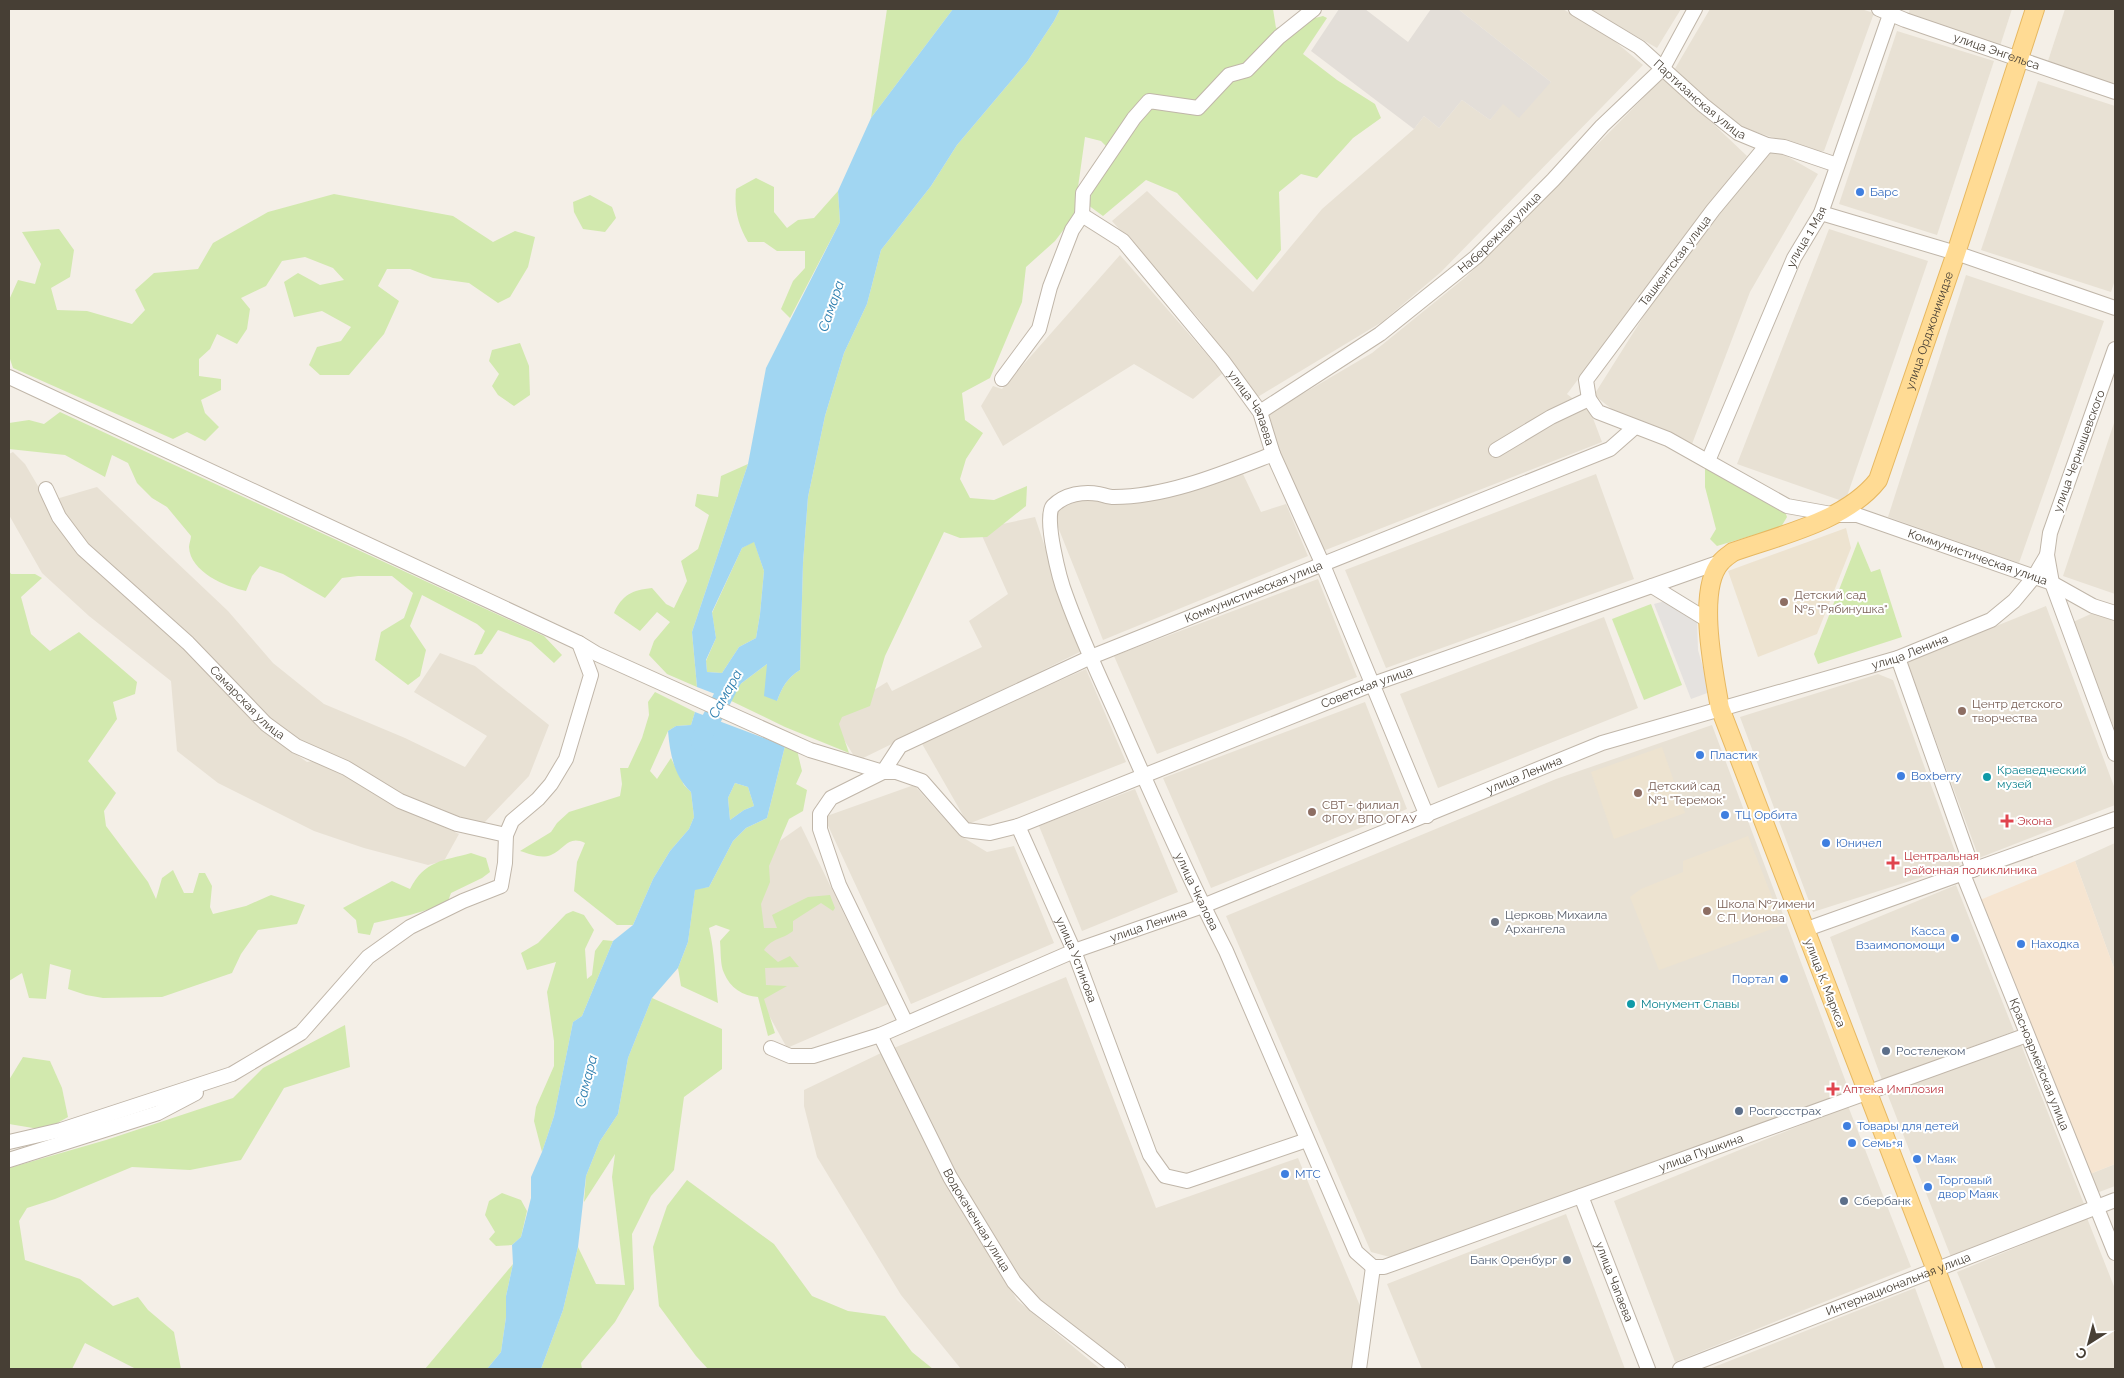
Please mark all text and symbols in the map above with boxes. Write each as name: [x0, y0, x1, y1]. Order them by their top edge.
street label: улица Энгельса: [1952, 30, 2042, 73]
street label: Партизанская улица: [1651, 57, 1748, 142]
place label: Барс: [1870, 185, 1899, 199]
marker: Барс: [1854, 186, 1866, 198]
street label: Набережная улица: [1455, 189, 1544, 276]
street label: улица 1 Мая: [1784, 205, 1830, 270]
street label: Ташкентская улица: [1636, 213, 1714, 309]
street label: улица Орджоникидзе: [1903, 270, 1956, 392]
water label: Самара: [815, 278, 847, 334]
street label: улица Чапаева: [1225, 367, 1277, 447]
street label: улица Чернышевского: [2050, 388, 2108, 514]
street label: Коммунистическая улица: [1906, 526, 2049, 588]
street label: Коммунистическая улица: [1183, 558, 1324, 626]
place label: Детский сад №5 "Рябинушка": [1794, 588, 1888, 616]
marker: Детский сад №5 "Рябинушка": [1778, 596, 1790, 608]
street label: улица Ленина: [1870, 631, 1950, 672]
street label: Самарская улица: [207, 663, 287, 742]
street label: Советская улица: [1319, 664, 1414, 711]
water label: Самара: [705, 667, 745, 721]
place label: Центр детского творчества: [1972, 697, 2062, 725]
marker: Центр детского творчества: [1956, 705, 1968, 717]
place label: Пластик: [1710, 748, 1758, 762]
marker: Пластик: [1694, 749, 1706, 761]
street label: улица Ленина: [1484, 753, 1564, 796]
place label: Краеведческий музей: [1997, 763, 2086, 791]
place label: Boxberry: [1911, 769, 1962, 783]
marker: Boxberry: [1895, 770, 1907, 782]
marker: Краеведческий музей: [1981, 771, 1993, 783]
place label: Детский сад №1 "Теремок": [1648, 779, 1726, 807]
marker: Детский сад №1 "Теремок": [1632, 787, 1644, 799]
place label: СВТ - филиал ФГОУ ВПО ОГАУ: [1322, 798, 1417, 826]
marker: СВТ - филиал ФГОУ ВПО ОГАУ: [1306, 806, 1318, 818]
place label: ТЦ Орбита: [1735, 808, 1797, 822]
marker: ТЦ Орбита: [1719, 809, 1731, 821]
place label: Экона: [2017, 814, 2052, 828]
marker: Экона: [2001, 815, 2013, 827]
place label: Юничел: [1836, 836, 1882, 850]
marker: Юничел: [1820, 837, 1832, 849]
place label: Центральная районная поликлиника: [1904, 849, 2037, 877]
street label: улица Чкалова: [1172, 850, 1221, 933]
marker: Центральная районная поликлиника: [1886, 856, 1900, 870]
place label: Школа №7имени С.П. Ионова: [1717, 897, 1815, 925]
street label: улица Ленина: [1108, 905, 1189, 945]
marker: Школа №7имени С.П. Ионова: [1701, 905, 1713, 917]
place label: Церковь Михаила Архангела: [1505, 908, 1607, 936]
street label: улица Устинова: [1053, 915, 1100, 1005]
marker: Церковь Михаила Архангела: [1489, 916, 1501, 928]
place label: Касса Взаимопомощи: [1856, 924, 1945, 952]
marker: Касса Взаимопомощи: [1949, 932, 1961, 944]
street label: улица К. Маркса: [1802, 937, 1848, 1029]
place label: Находка: [2031, 937, 2079, 951]
marker: Находка: [2015, 938, 2027, 950]
place label: Портал: [1732, 972, 1774, 986]
marker: Портал: [1778, 973, 1790, 985]
street label: Красноармейская улица: [2007, 996, 2072, 1132]
place label: Монумент Славы: [1641, 997, 1739, 1011]
marker: Монумент Славы: [1625, 998, 1637, 1010]
place label: Ростелеком: [1896, 1044, 1965, 1058]
marker: Ростелеком: [1880, 1045, 1892, 1057]
water label: Самара: [572, 1053, 600, 1109]
place label: Аптека Имплозия: [1843, 1082, 1944, 1096]
marker: Аптека Имплозия: [1827, 1083, 1839, 1095]
place label: Росгосстрах: [1749, 1104, 1821, 1118]
marker: Росгосстрах: [1733, 1105, 1745, 1117]
place label: Товары для детей: [1857, 1119, 1959, 1133]
marker: Товары для детей: [1841, 1120, 1853, 1132]
street label: улица Пушкина: [1657, 1131, 1745, 1174]
place label: Семь+я: [1862, 1136, 1903, 1150]
marker: Семь+я: [1846, 1137, 1858, 1149]
place label: Маяк: [1927, 1152, 1956, 1166]
marker: Маяк: [1911, 1153, 1923, 1165]
street label: Водокачечная улица: [940, 1166, 1013, 1274]
place label: МТС: [1295, 1167, 1321, 1181]
marker: МТС: [1279, 1168, 1291, 1180]
place label: Торговый двор Маяк: [1938, 1173, 1998, 1201]
marker: Торговый двор Маяк: [1922, 1181, 1934, 1193]
place label: Сбербанк: [1854, 1194, 1911, 1208]
marker: Сбербанк: [1838, 1195, 1850, 1207]
street label: улица Чапаева: [1592, 1240, 1636, 1324]
street label: Интернациональная улица: [1824, 1250, 1972, 1319]
place label: Банк Оренбург: [1470, 1253, 1557, 1267]
marker: Банк Оренбург: [1561, 1254, 1573, 1266]
north arrow: [2064, 1318, 2114, 1368]
text: С: [2072, 1344, 2090, 1363]

